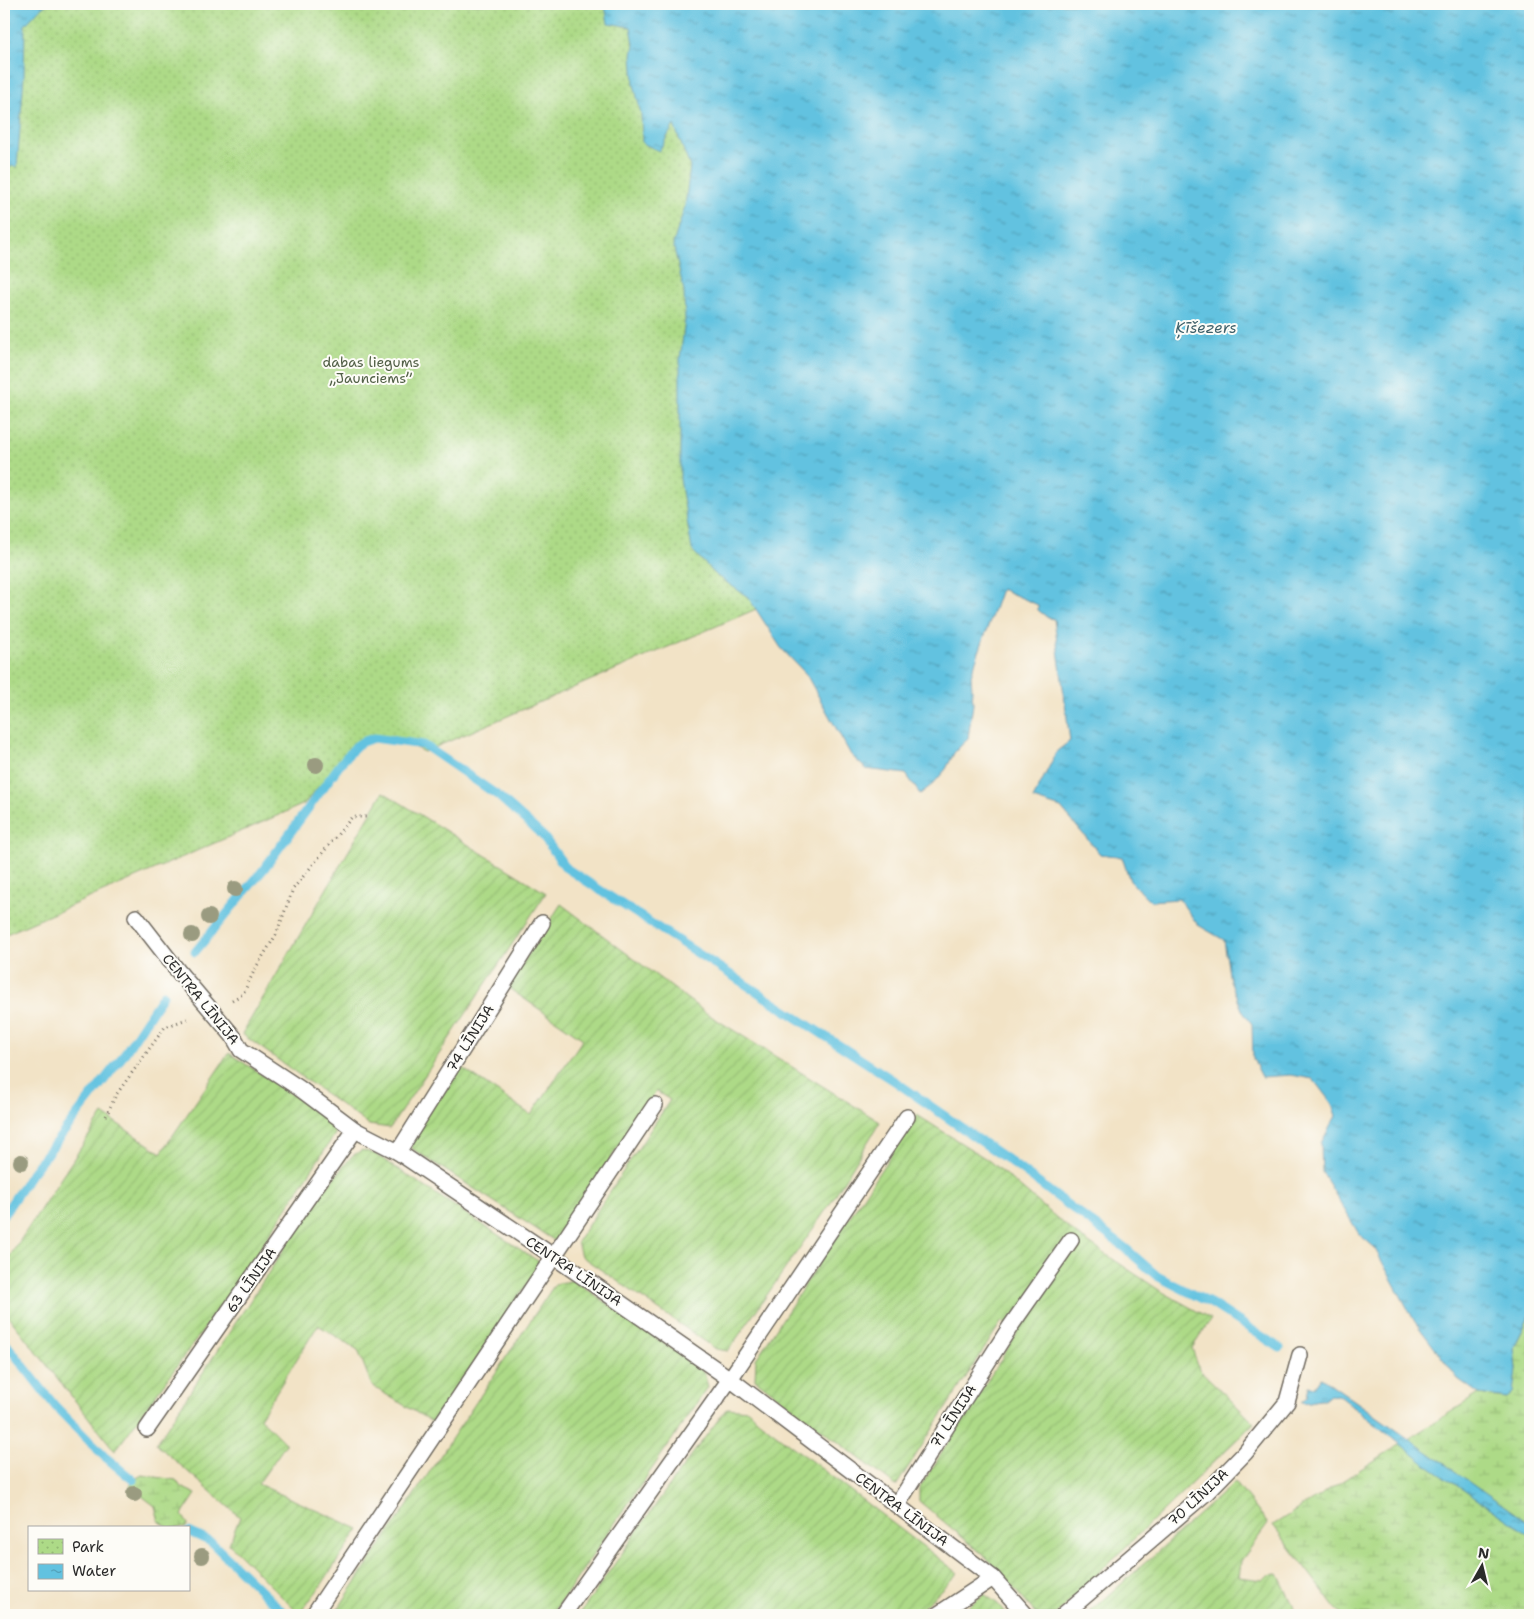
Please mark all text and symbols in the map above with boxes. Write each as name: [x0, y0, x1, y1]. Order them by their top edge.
water label: Ķīšezers: [1175, 318, 1237, 339]
park label: dabas liegums „Jaunciems”: [322, 353, 420, 387]
street label: CENTRA LĪNIJA: [159, 950, 243, 1048]
street label: 74 LĪNIJA: [442, 1001, 498, 1075]
street label: CENTRA LĪNIJA: [523, 1232, 625, 1310]
street label: 63 LĪNIJA: [222, 1244, 280, 1316]
street label: 71 LĪNIJA: [926, 1381, 980, 1451]
street label: 70 LĪNIJA: [1164, 1464, 1232, 1530]
street label: CENTRA LĪNIJA: [852, 1468, 952, 1550]
legend: [28, 1526, 190, 1592]
text: Park: [72, 1537, 104, 1557]
north arrow: [1456, 1542, 1506, 1592]
text: N: [1477, 1543, 1491, 1563]
text: Water: [72, 1561, 116, 1581]

